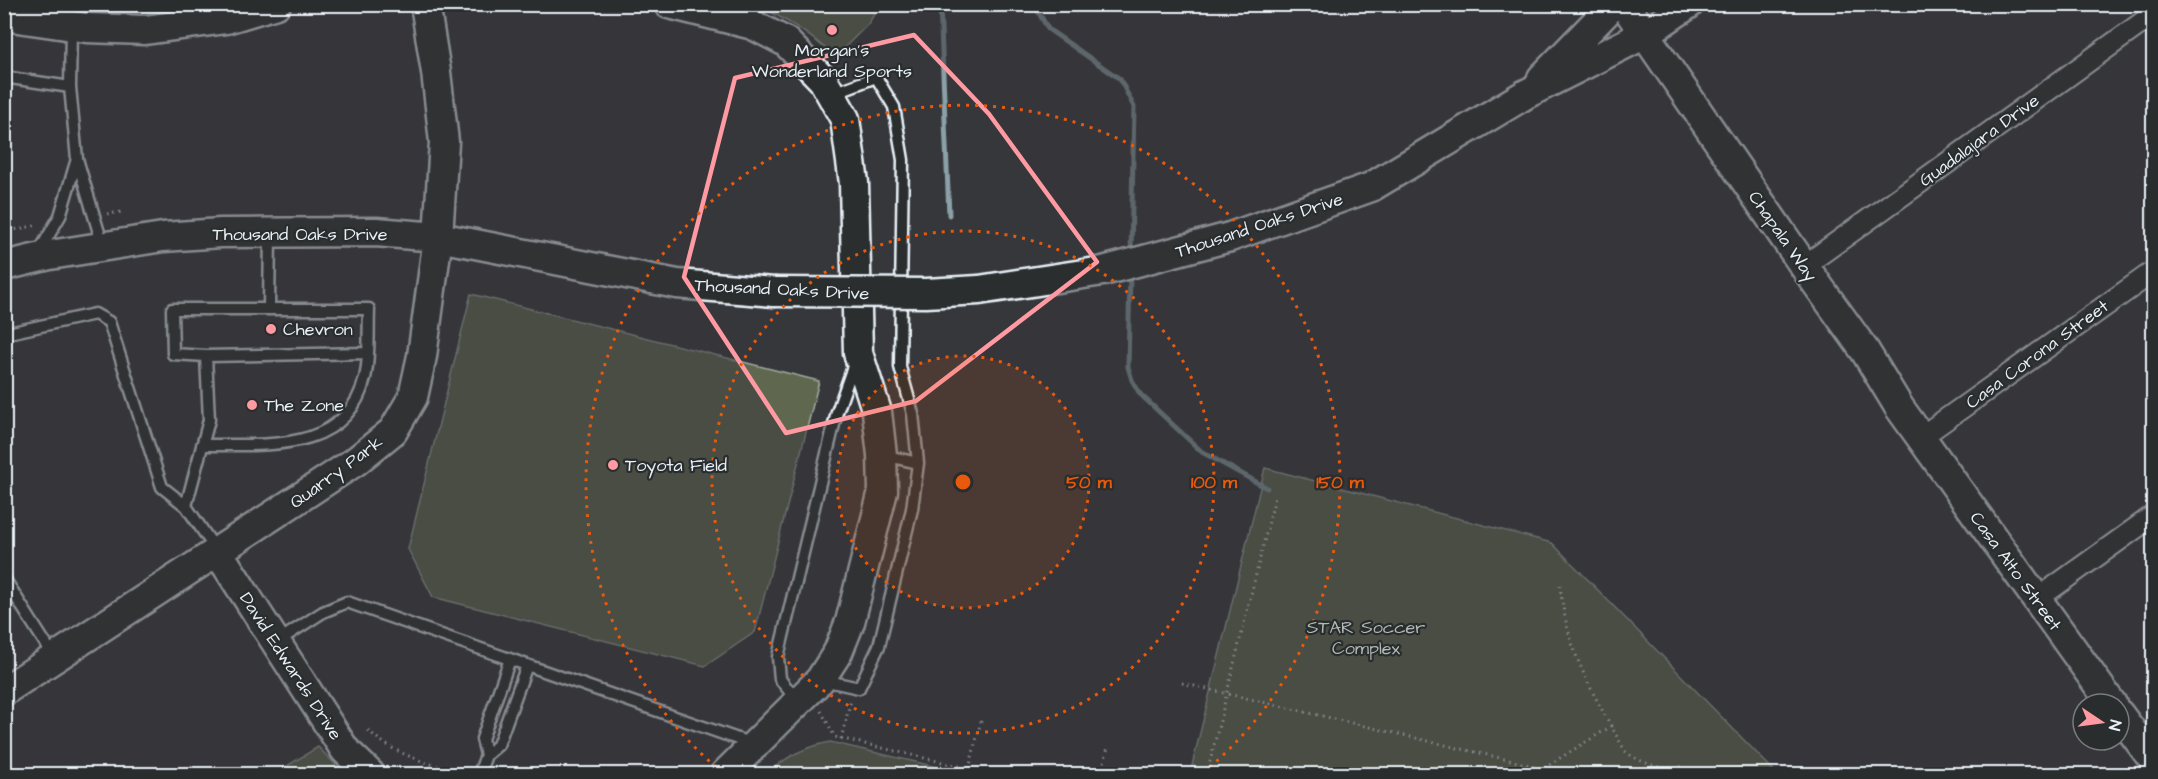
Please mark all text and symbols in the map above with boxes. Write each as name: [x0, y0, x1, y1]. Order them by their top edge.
marker: Morgan’s Wonderland Sports: [825, 23, 839, 37]
place label: Morgan’s Wonderland Sports: [752, 38, 912, 84]
street label: Guadalajara Drive: [1914, 88, 2045, 193]
street label: Thousand Oaks Drive: [1172, 186, 1346, 264]
street label: Chapala Way: [1741, 186, 1823, 287]
street label: Thousand Oaks Drive: [213, 222, 388, 247]
street label: Thousand Oaks Drive: [694, 272, 870, 307]
street label: Casa Corona Street: [1961, 294, 2114, 415]
place label: Chevron: [283, 317, 353, 342]
marker: Chevron: [264, 322, 278, 336]
place label: The Zone: [264, 393, 344, 418]
marker: The Zone: [245, 398, 259, 412]
street label: Quarry Park: [285, 430, 389, 516]
place label: Toyota Field: [625, 453, 727, 479]
marker: Toyota Field: [606, 458, 620, 472]
text: 50 m: [1066, 470, 1113, 495]
text: 100 m: [1191, 470, 1238, 495]
text: 150 m: [1316, 470, 1365, 495]
centre of rings: [953, 472, 973, 492]
street label: Casa Alto Street: [1964, 507, 2068, 637]
street label: David Edwards Drive: [233, 587, 348, 745]
park label: STAR Soccer Complex: [1307, 615, 1425, 661]
north arrow: [2071, 692, 2131, 752]
text: N: [2103, 718, 2126, 733]

